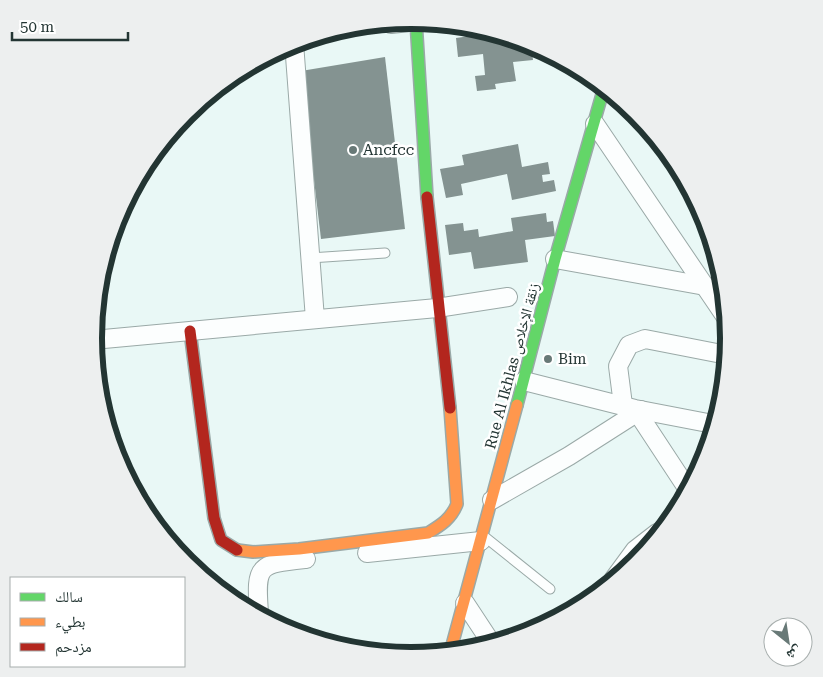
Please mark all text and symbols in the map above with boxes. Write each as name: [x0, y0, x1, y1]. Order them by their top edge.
scale bar: [12, 10, 129, 42]
text: 50 m: [20, 18, 55, 36]
place label: Ancfcc: [363, 141, 414, 159]
marker: Ancfcc: [347, 144, 359, 156]
street label: Rue Al Ikhlas زنقة الإخلاص: [481, 281, 544, 451]
place label: Bim: [558, 350, 587, 368]
marker: Bim: [542, 353, 554, 365]
legend: [10, 577, 185, 667]
text: سالك: [55, 588, 83, 606]
text: بطيء: [55, 613, 85, 634]
north arrow: [763, 617, 813, 667]
text: مزدحم: [55, 638, 92, 657]
text: ش: [783, 642, 805, 664]

